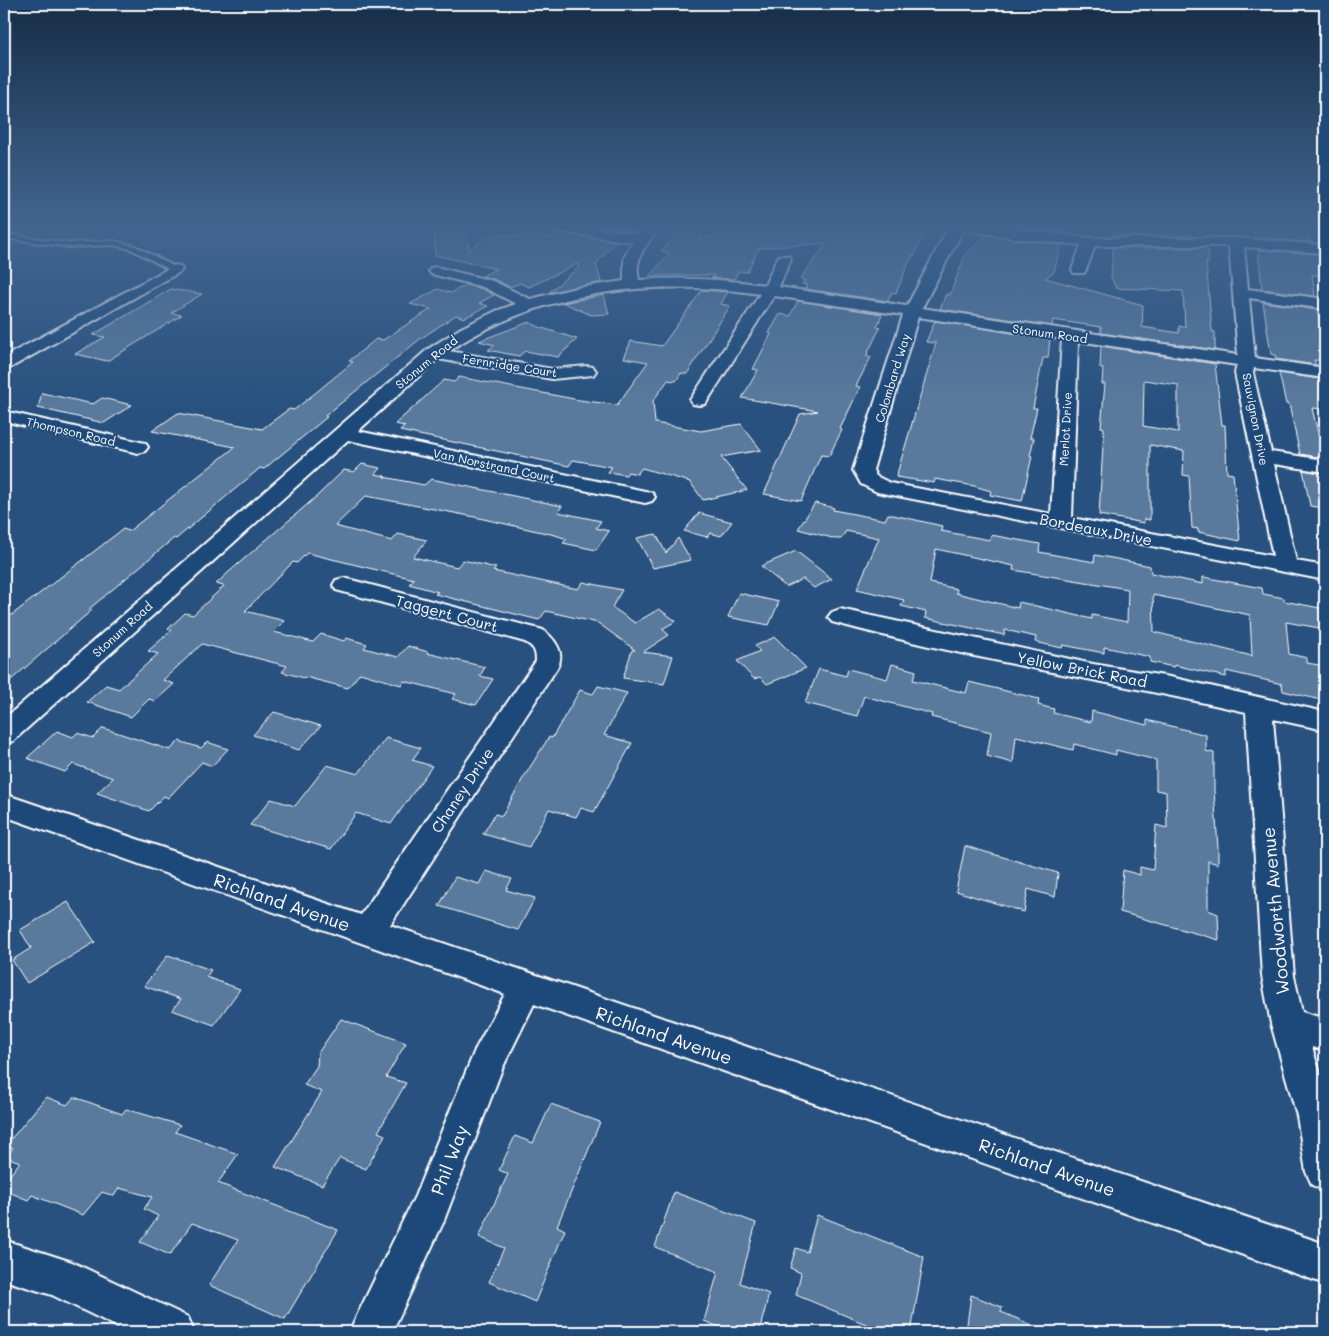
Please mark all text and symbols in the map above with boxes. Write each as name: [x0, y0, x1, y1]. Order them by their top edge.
street label: Stonum Road: [1011, 320, 1089, 346]
street label: Stonum Road: [392, 332, 461, 392]
street label: Colombard Way: [871, 332, 913, 424]
street label: Fernridge Court: [461, 350, 559, 380]
street label: Sauvignon Drive: [1239, 371, 1273, 467]
street label: Merlot Drive: [1055, 392, 1075, 466]
street label: Thompson Road: [25, 413, 117, 449]
street label: Van Norstrand Court: [432, 444, 556, 486]
street label: Bordeaux Drive: [1038, 508, 1154, 550]
street label: Taggert Court: [394, 590, 500, 636]
street label: Stonum Road: [89, 597, 156, 660]
street label: Yellow Brick Road: [1015, 647, 1149, 691]
street label: Chaney Drive: [426, 744, 498, 836]
street label: Woodworth Avenue: [1256, 826, 1294, 996]
street label: Richland Avenue: [211, 867, 353, 937]
street label: Richland Avenue: [593, 1000, 735, 1070]
street label: Phil Way: [425, 1121, 473, 1199]
street label: Richland Avenue: [976, 1132, 1118, 1202]

